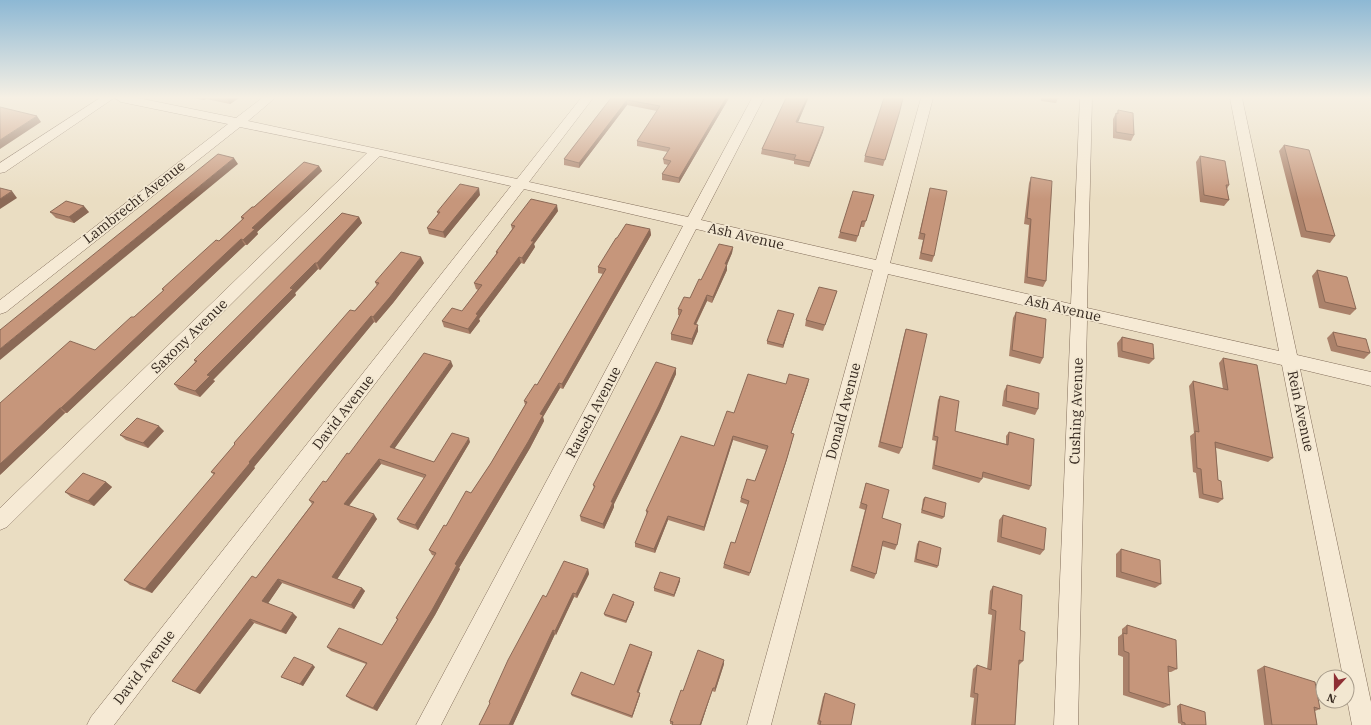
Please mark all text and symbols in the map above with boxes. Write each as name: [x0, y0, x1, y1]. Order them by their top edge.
street label: Lambrecht Avenue: [79, 157, 189, 247]
street label: Ash Avenue: [706, 218, 786, 254]
street label: Ash Avenue: [1023, 290, 1103, 326]
street label: Saxony Avenue: [147, 295, 231, 377]
street label: Cushing Avenue: [1065, 357, 1087, 465]
street label: Donald Avenue: [821, 361, 865, 461]
street label: Rausch Avenue: [561, 363, 625, 461]
street label: Rein Avenue: [1284, 369, 1318, 453]
street label: David Avenue: [308, 371, 378, 453]
street label: David Avenue: [109, 626, 179, 708]
north arrow: [1315, 669, 1355, 709]
text: N: [1325, 690, 1338, 706]

